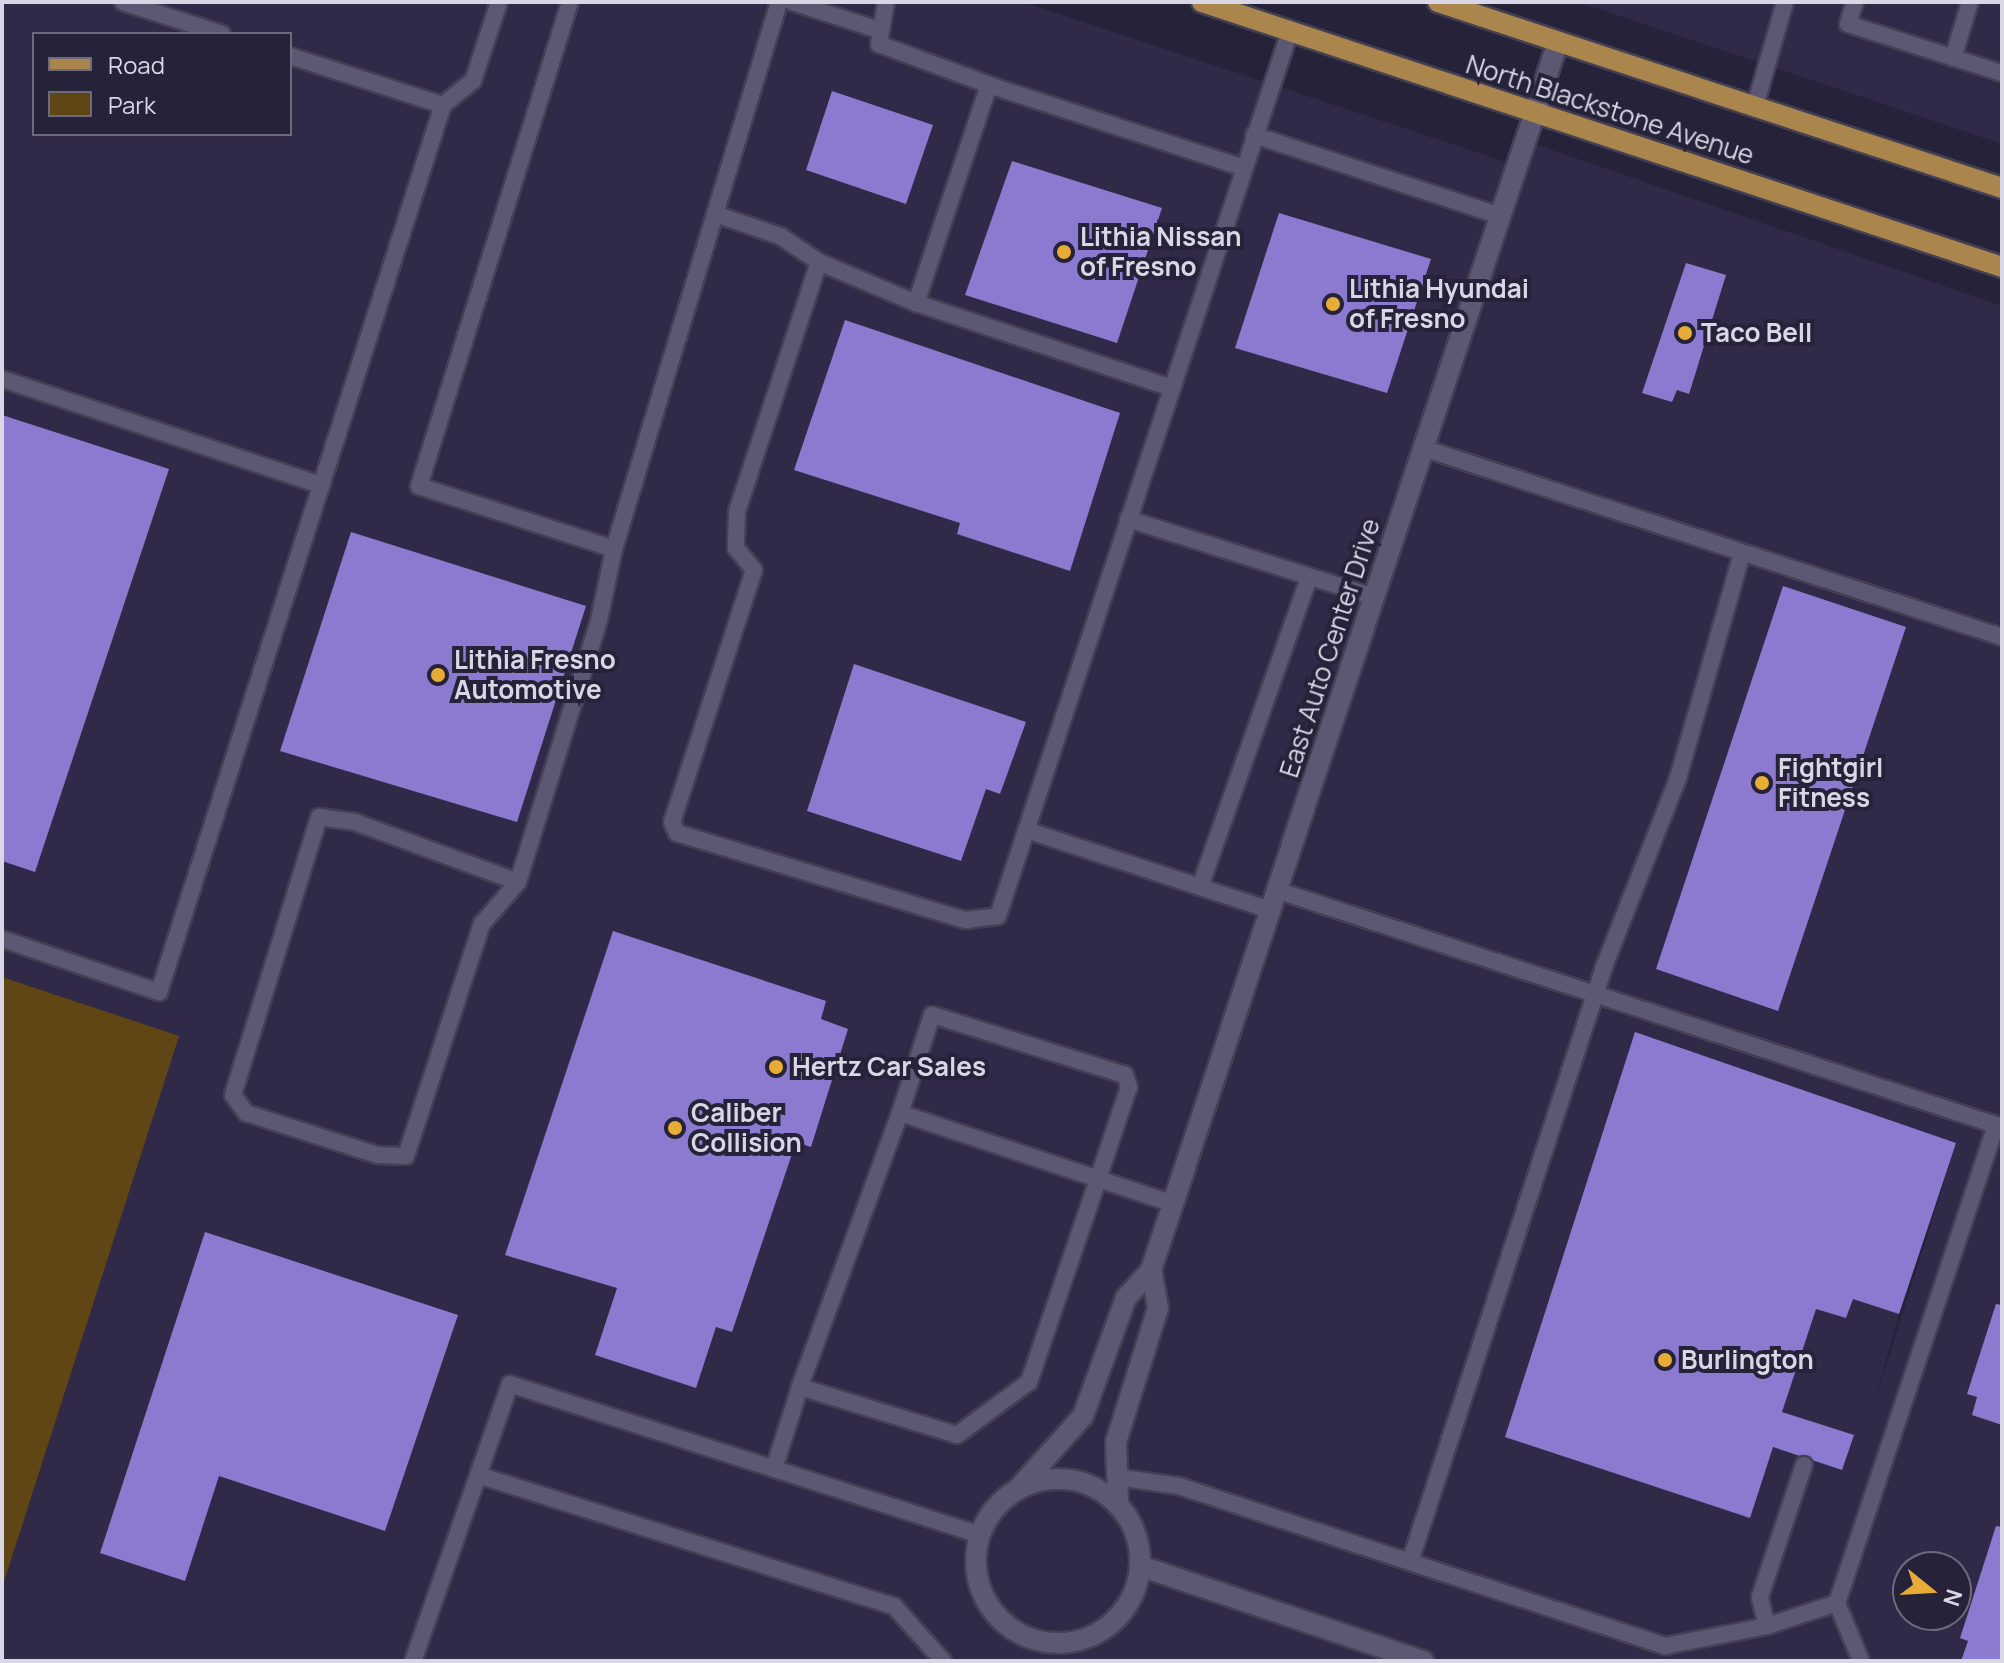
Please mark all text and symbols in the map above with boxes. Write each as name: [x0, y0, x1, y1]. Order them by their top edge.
legend: [32, 32, 292, 136]
text: Road: [108, 48, 165, 81]
street label: North Blackstone Avenue: [1462, 49, 1758, 171]
text: Park: [108, 88, 156, 121]
place label: Lithia Nissan of Fresno: [1080, 221, 1242, 282]
marker: Lithia Nissan of Fresno: [1055, 243, 1073, 261]
place label: Lithia Hyundai of Fresno: [1349, 273, 1529, 334]
marker: Lithia Hyundai of Fresno: [1324, 295, 1342, 313]
place label: Taco Bell: [1701, 317, 1812, 349]
marker: Taco Bell: [1676, 324, 1694, 342]
street label: East Auto Center Drive: [1273, 515, 1387, 781]
place label: Lithia Fresno Automotive: [454, 644, 616, 706]
marker: Lithia Fresno Automotive: [429, 666, 447, 684]
place label: Fightgirl Fitness: [1778, 752, 1883, 814]
marker: Fightgirl Fitness: [1753, 774, 1771, 792]
place label: Hertz Car Sales: [792, 1051, 986, 1083]
marker: Hertz Car Sales: [767, 1058, 785, 1076]
place label: Caliber Collision: [691, 1097, 802, 1158]
marker: Caliber Collision: [666, 1119, 684, 1137]
place label: Burlington: [1681, 1344, 1814, 1376]
marker: Burlington: [1656, 1351, 1674, 1369]
north arrow: [1892, 1551, 1972, 1631]
text: N: [1936, 1586, 1970, 1610]

